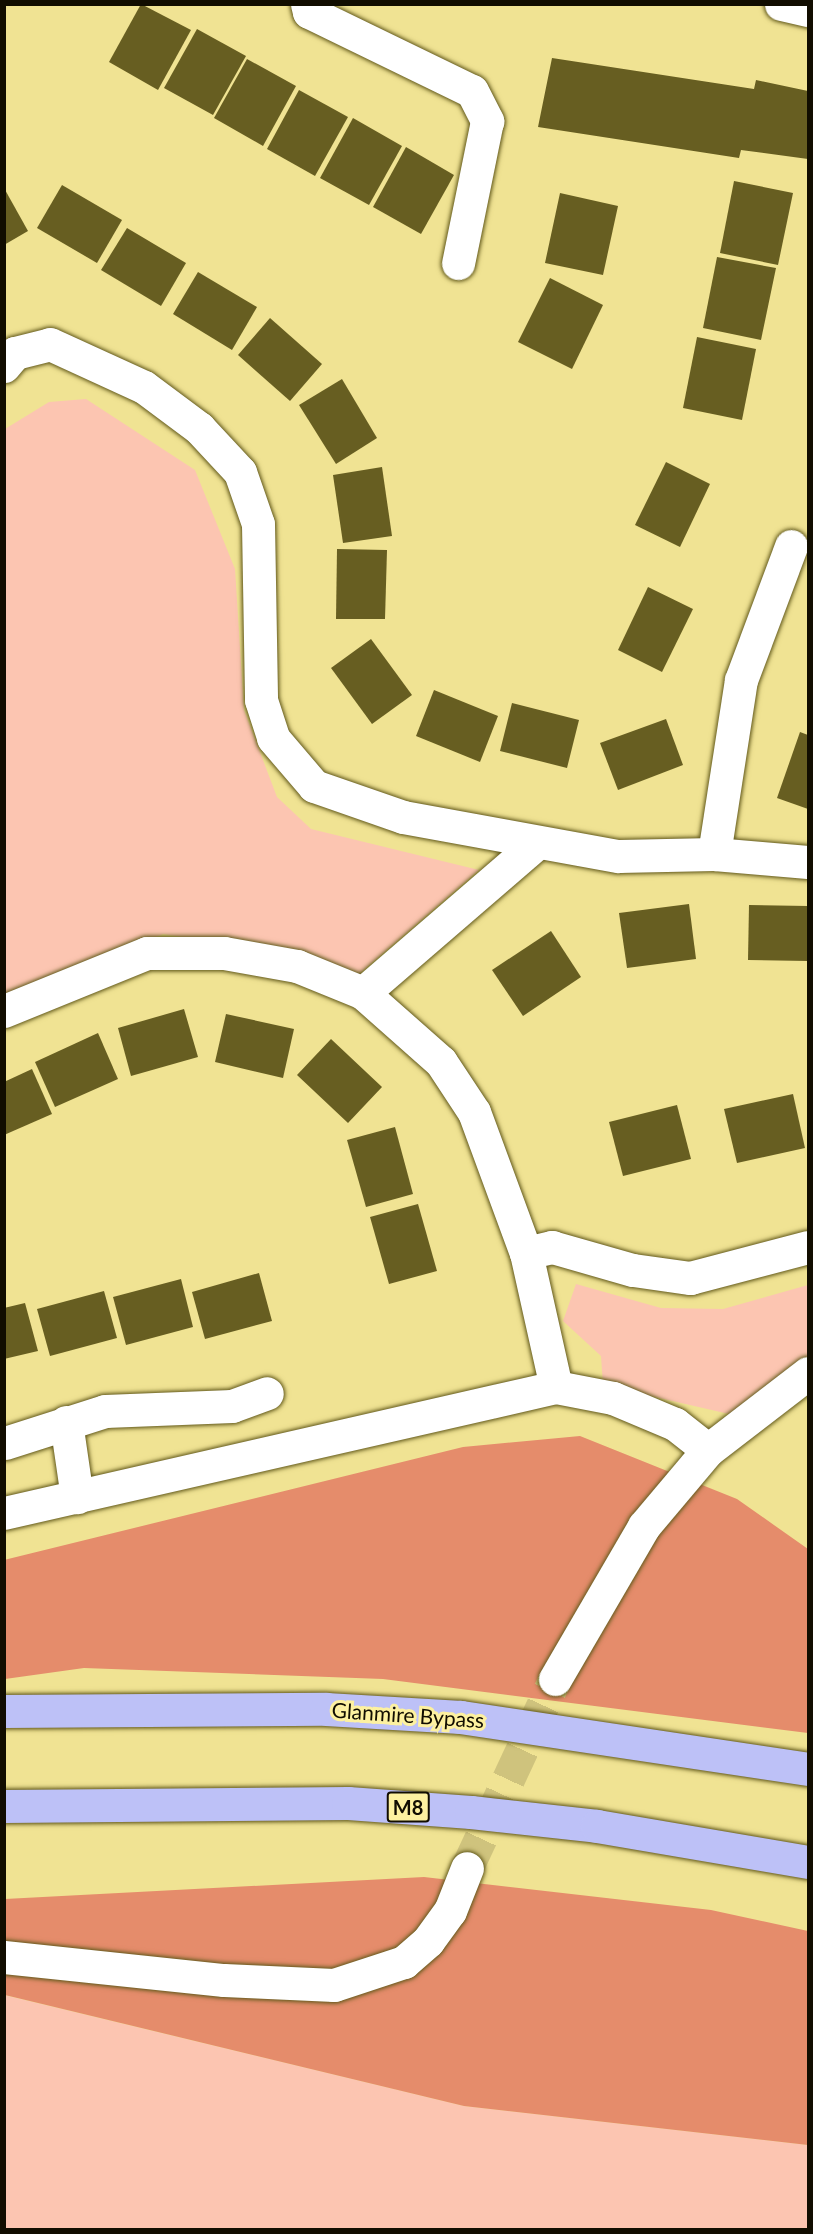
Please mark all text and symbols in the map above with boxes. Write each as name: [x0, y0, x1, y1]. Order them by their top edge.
street label: Glanmire Bypass: [331, 1697, 485, 1733]
road number: M8: [386, 1790, 430, 1824]

